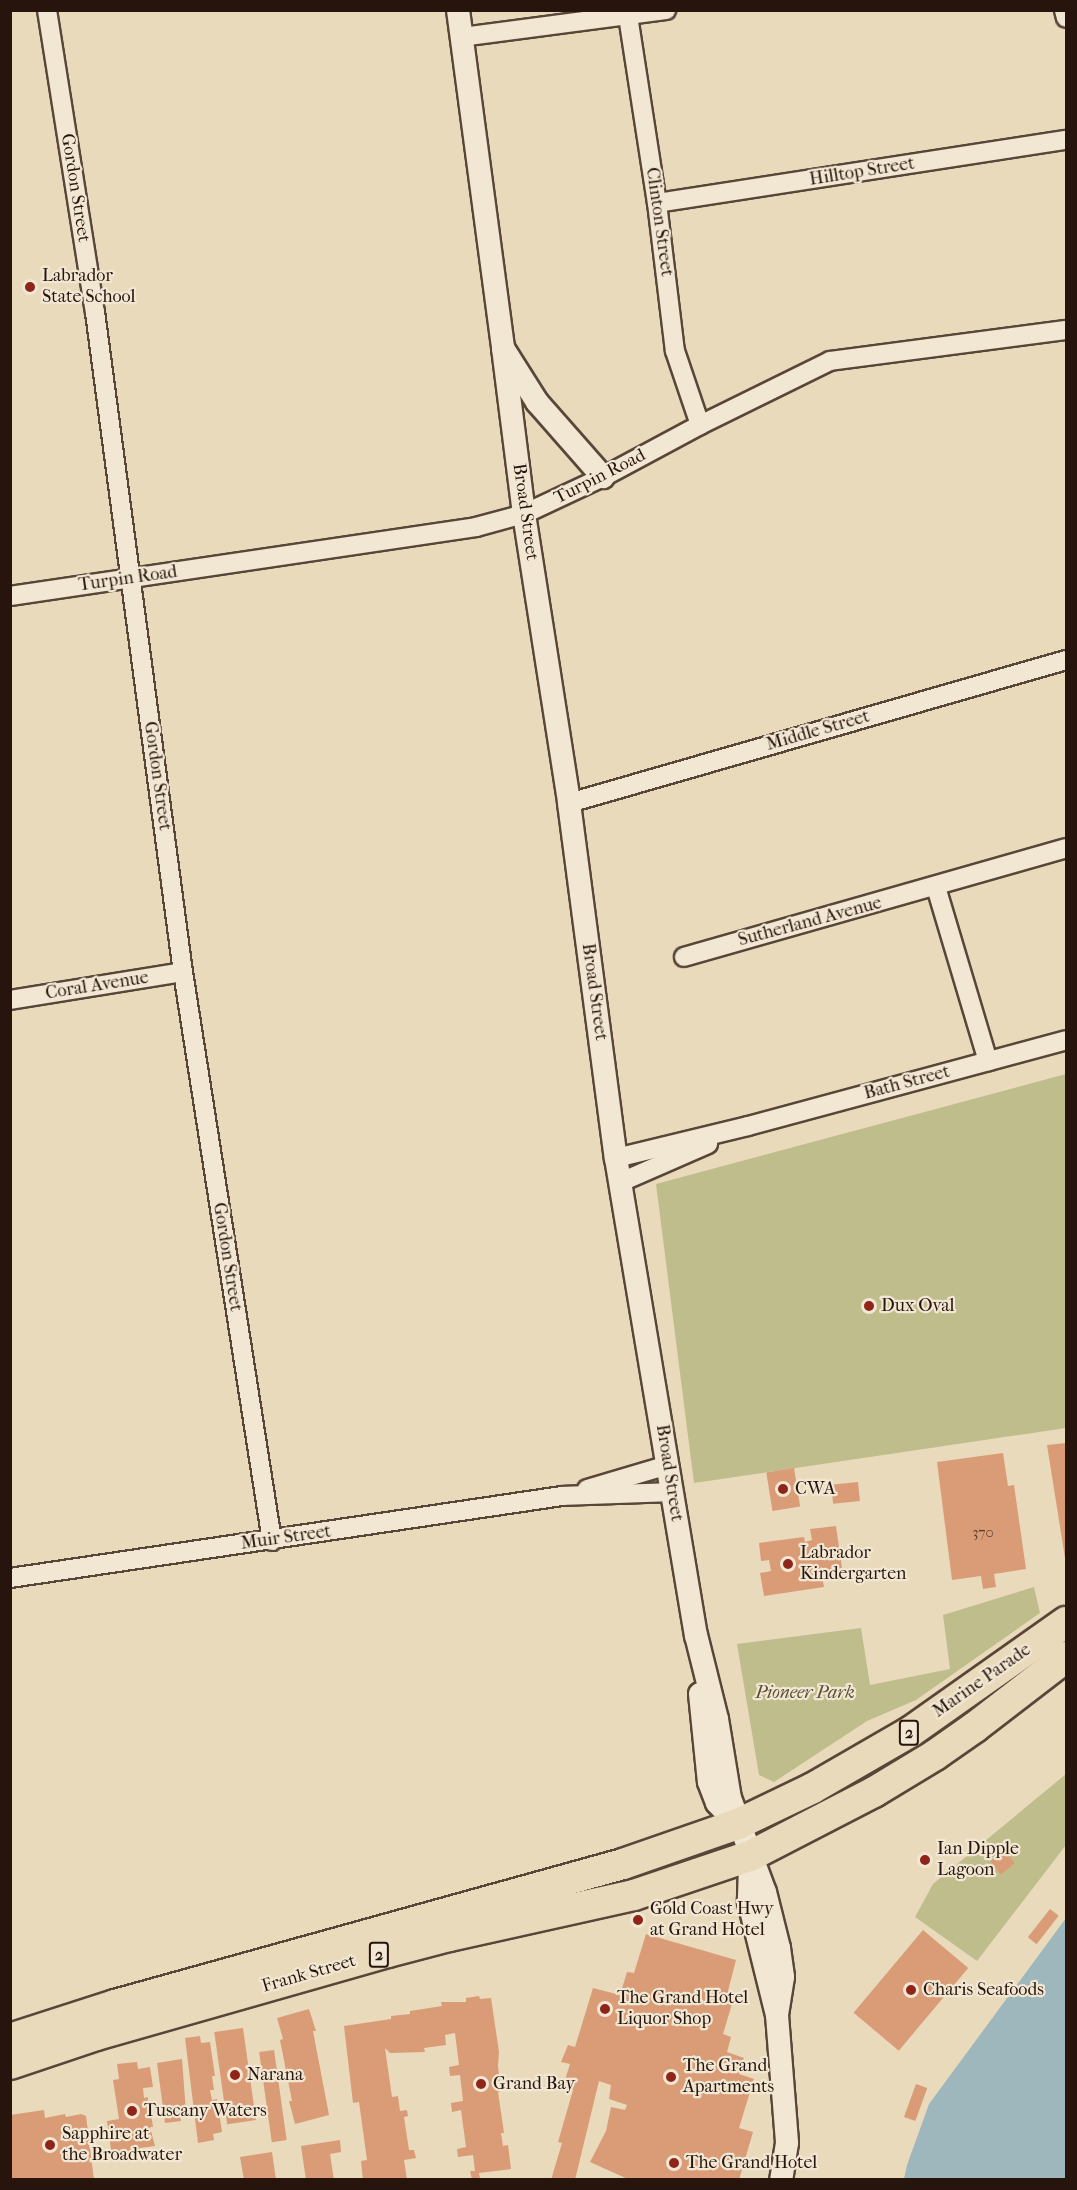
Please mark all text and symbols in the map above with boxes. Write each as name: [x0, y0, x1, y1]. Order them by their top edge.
street label: Gordon Street: [56, 132, 94, 244]
street label: Hilltop Street: [808, 153, 916, 191]
street label: Clinton Street: [641, 166, 677, 278]
place label: Labrador State School: [42, 266, 136, 308]
marker: Labrador State School: [23, 280, 37, 294]
street label: Turpin Road: [551, 445, 649, 509]
street label: Broad Street: [507, 462, 543, 562]
street label: Turpin Road: [77, 561, 179, 597]
street label: Middle Street: [764, 706, 872, 756]
street label: Gordon Street: [139, 720, 175, 832]
street label: Sutherland Avenue: [736, 892, 884, 952]
street label: Broad Street: [576, 942, 612, 1042]
street label: Coral Avenue: [44, 967, 150, 1005]
street label: Bath Street: [862, 1061, 952, 1105]
street label: Gordon Street: [208, 1201, 246, 1313]
place label: Dux Oval: [881, 1295, 955, 1317]
marker: Dux Oval: [862, 1299, 876, 1313]
street label: Broad Street: [651, 1423, 687, 1523]
place label: CWA: [795, 1478, 835, 1500]
marker: CWA: [776, 1482, 790, 1496]
street label: Muir Street: [240, 1521, 332, 1555]
house number: 370: [972, 1524, 994, 1542]
place label: Labrador Kindergarten: [800, 1543, 907, 1586]
marker: Labrador Kindergarten: [781, 1557, 795, 1571]
street label: Marine Parade: [929, 1639, 1035, 1723]
park label: Pioneer Park: [755, 1682, 855, 1704]
road number: 2: [898, 1720, 920, 1746]
place label: Ian Dipple Lagoon: [937, 1839, 1019, 1882]
marker: Ian Dipple Lagoon: [918, 1853, 932, 1867]
place label: Gold Coast Hwy at Grand Hotel: [650, 1899, 774, 1942]
marker: Gold Coast Hwy at Grand Hotel: [631, 1913, 645, 1927]
road number: 2: [368, 1942, 389, 1968]
street label: Frank Street: [260, 1950, 358, 1998]
place label: Charis Seafoods: [923, 1979, 1044, 2001]
marker: Charis Seafoods: [904, 1983, 918, 1997]
place label: The Grand Hotel Liquor Shop: [617, 1988, 748, 2030]
marker: The Grand Hotel Liquor Shop: [598, 2002, 612, 2016]
place label: The Grand Apartments: [683, 2056, 774, 2098]
place label: Narana: [247, 2064, 303, 2086]
marker: Narana: [228, 2068, 242, 2082]
marker: The Grand Apartments: [664, 2070, 678, 2084]
place label: Grand Bay: [493, 2073, 575, 2095]
marker: Grand Bay: [474, 2077, 488, 2091]
place label: Tuscany Waters: [144, 2100, 267, 2122]
marker: Tuscany Waters: [125, 2104, 139, 2118]
place label: Sapphire at the Broadwater: [62, 2124, 182, 2166]
marker: Sapphire at the Broadwater: [43, 2138, 57, 2152]
place label: The Grand Hotel: [686, 2152, 817, 2174]
marker: The Grand Hotel: [667, 2156, 681, 2170]

